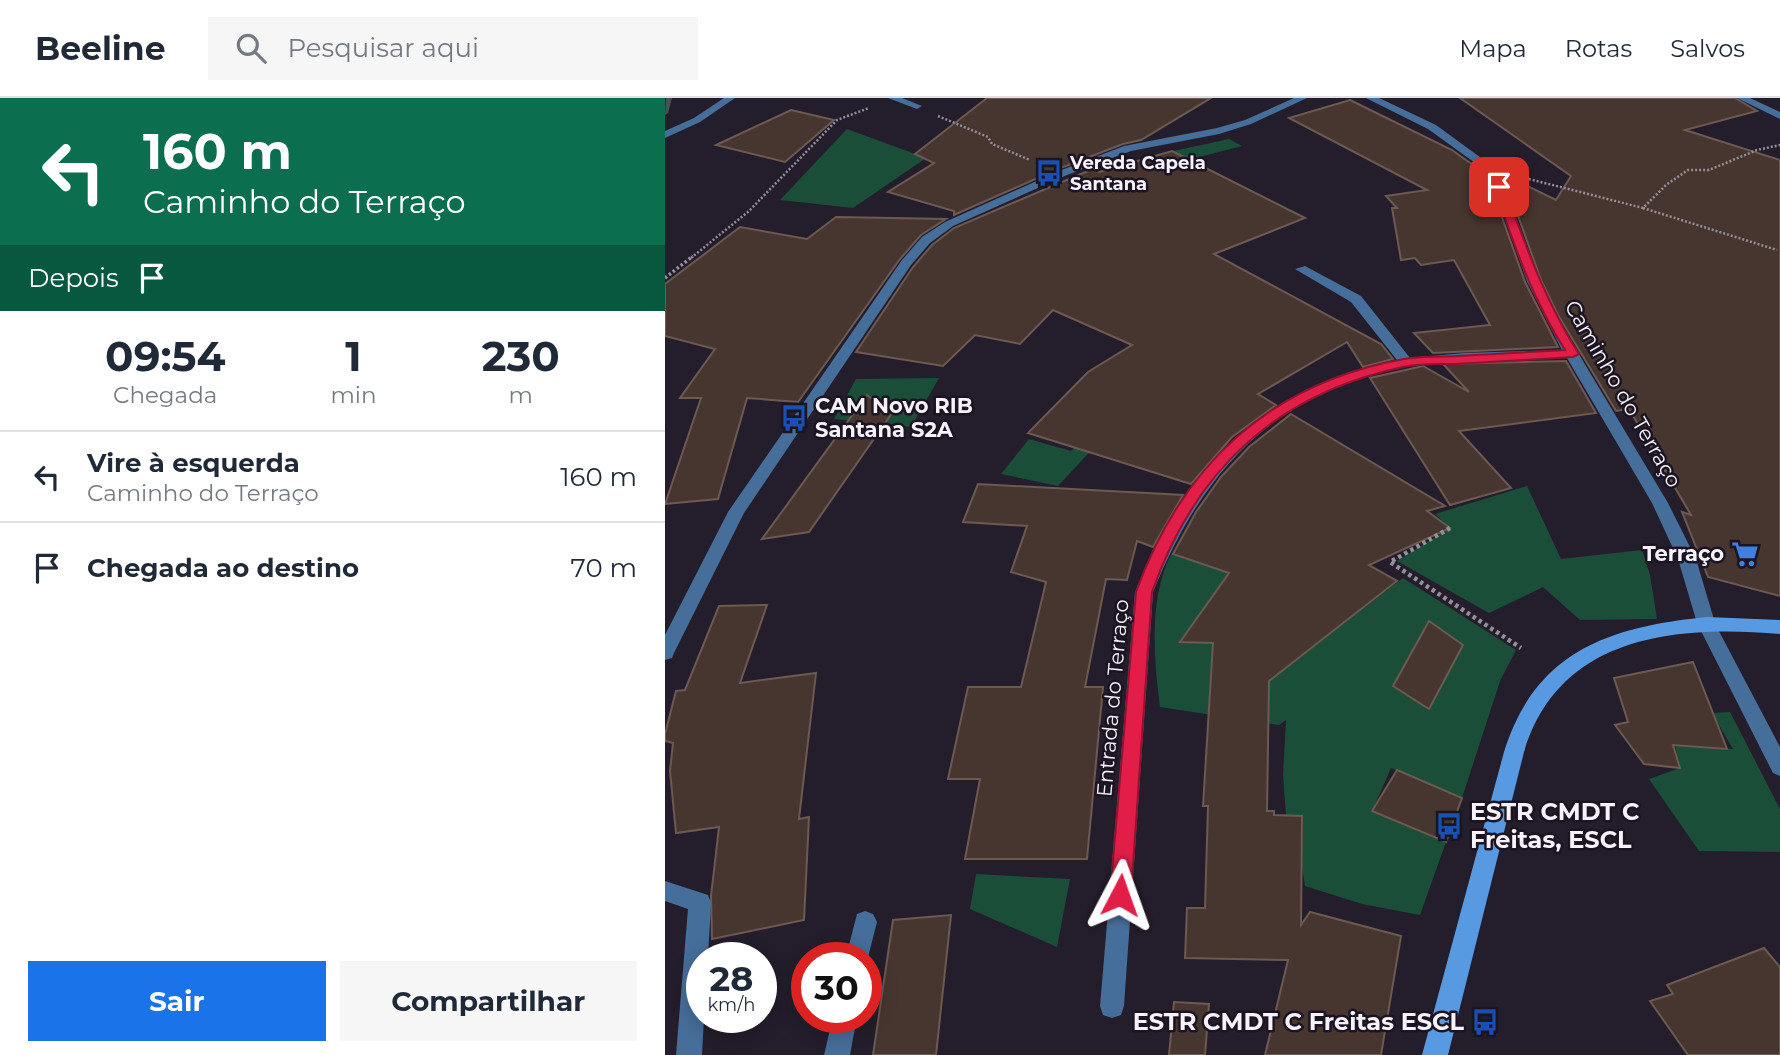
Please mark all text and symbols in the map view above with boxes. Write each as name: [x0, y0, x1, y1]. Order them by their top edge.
search box: [208, 17, 698, 80]
text: Beeline: [35, 28, 166, 68]
icon: search: [232, 29, 270, 67]
text: Pesquisar aqui: [288, 32, 479, 64]
text: Mapa: [1459, 34, 1527, 63]
text: Rotas: [1565, 34, 1632, 63]
text: Salvos: [1670, 34, 1745, 63]
text: 160 m: [143, 122, 292, 181]
icon: left: [28, 126, 119, 217]
place label: Vereda Capela Santana: [1069, 152, 1206, 195]
pin: [1469, 157, 1529, 217]
bus stop icon: Vereda Capela Santana: [1034, 158, 1064, 188]
icon: arrive: [1480, 168, 1518, 206]
text: Caminho do Terraço: [143, 182, 465, 221]
icon: arrive: [133, 259, 171, 297]
text: Depois: [28, 262, 119, 294]
street label: Caminho do Terraço: [1560, 296, 1687, 492]
text: 09:54: [105, 330, 225, 382]
text: 1: [345, 330, 362, 382]
text: 230: [482, 330, 560, 382]
text: Chegada: [113, 381, 217, 409]
text: min: [330, 381, 377, 409]
text: m: [509, 381, 533, 409]
place label: CAM Novo RIB Santana S2A: [815, 393, 973, 442]
bus stop icon: CAM Novo RIB Santana S2A: [779, 403, 809, 433]
text: Vire à esquerda: [87, 447, 300, 479]
icon: left: [28, 458, 66, 496]
text: 160 m: [560, 461, 637, 493]
text: Caminho do Terraço: [87, 479, 319, 507]
supermarket icon: Terraço: [1730, 539, 1760, 569]
place label: Terraço: [1643, 541, 1724, 566]
icon: arrive: [28, 549, 66, 587]
text: Chegada ao destino: [87, 552, 359, 584]
text: 70 m: [571, 552, 637, 584]
street label: Entrada do Terraço: [1091, 598, 1134, 798]
place label: ESTR CMDT C Freitas, ESCL: [1470, 797, 1639, 854]
bus stop icon: ESTR CMDT C Freitas, ESCL: [1434, 811, 1464, 841]
position arrow: [1083, 858, 1157, 932]
speed limit sign: 30: [791, 942, 882, 1033]
text: 28: [710, 957, 753, 1000]
button: Sair: [28, 961, 326, 1041]
button: Compartilhar: [340, 961, 637, 1041]
text: km/h: [707, 994, 756, 1016]
place label: ESTR CMDT C Freitas ESCL: [1133, 1007, 1464, 1036]
bus stop icon: ESTR CMDT C Freitas ESCL: [1470, 1007, 1500, 1037]

